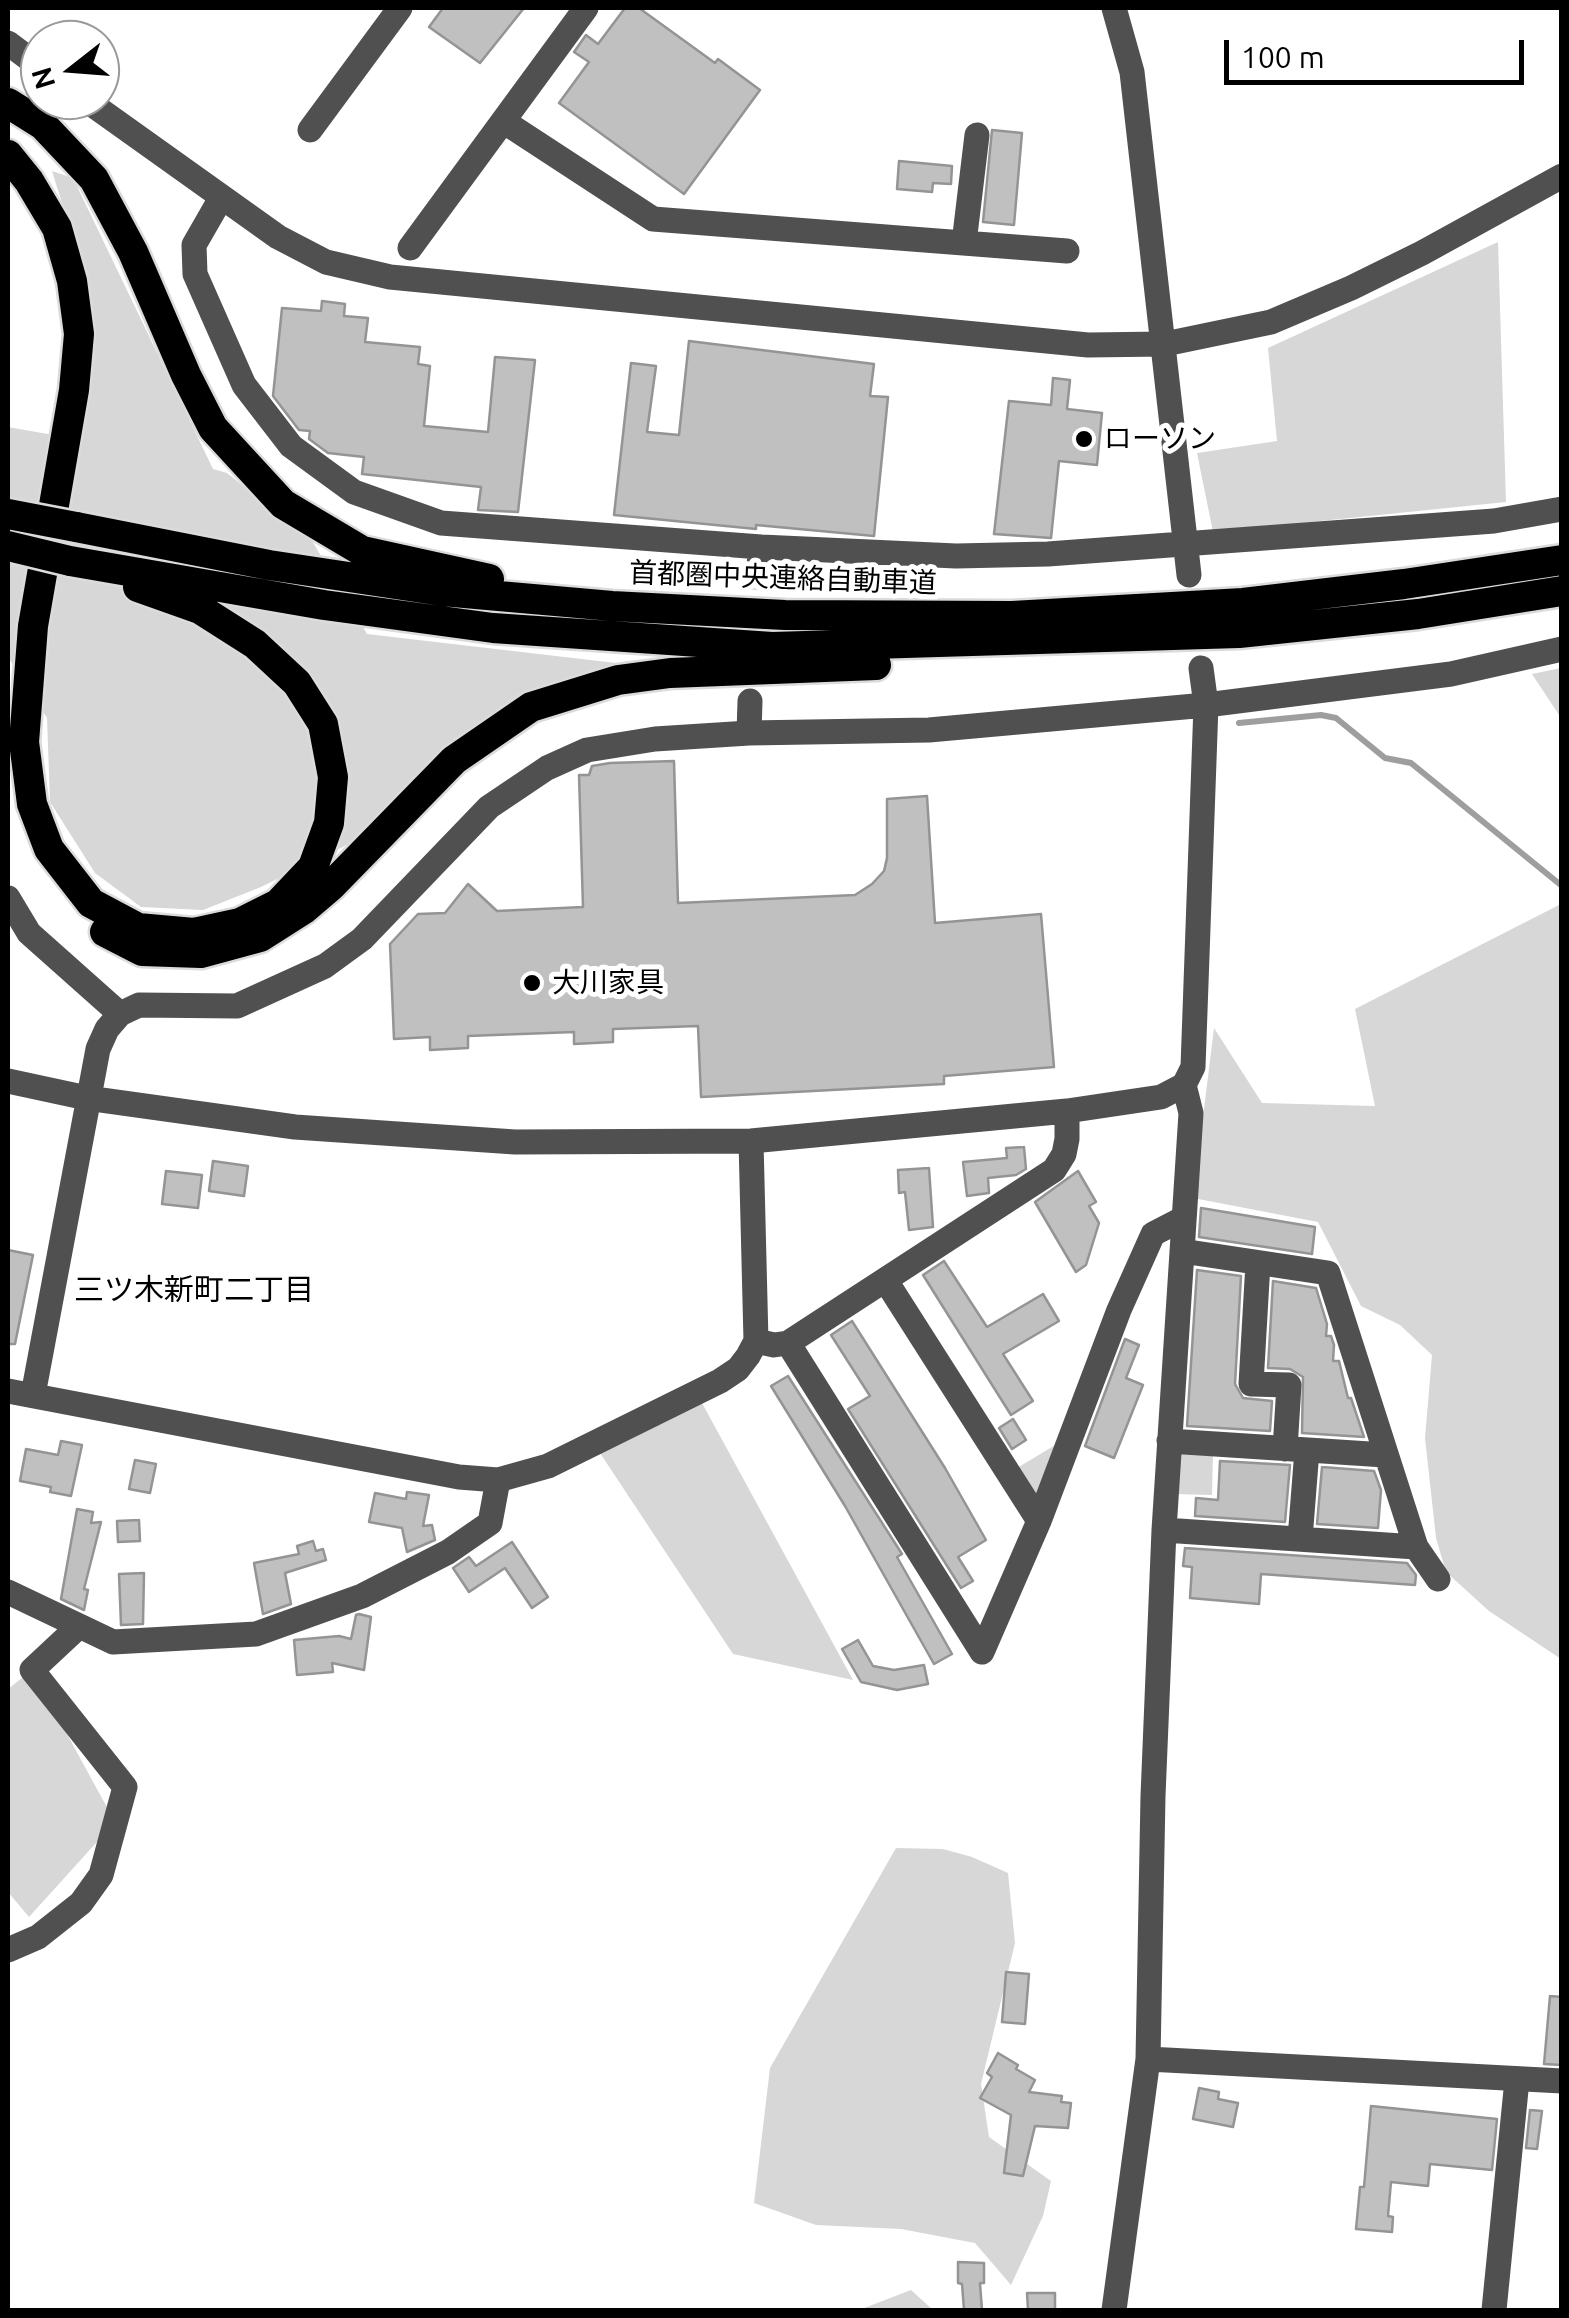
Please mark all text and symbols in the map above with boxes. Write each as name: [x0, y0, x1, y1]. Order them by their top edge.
north arrow: [20, 20, 120, 120]
scale bar: [1229, 20, 1529, 82]
text: 100 m: [1241, 40, 1325, 74]
text: N: [25, 64, 61, 93]
place label: ローソン: [1104, 422, 1216, 456]
marker: ローソン: [1073, 428, 1095, 450]
street label: 首都圏中央連絡自動車道: [629, 556, 937, 600]
place label: 大川家具: [552, 966, 664, 1000]
marker: 大川家具: [521, 972, 543, 994]
district label: 三ツ木新町二丁目: [74, 1272, 314, 1308]

